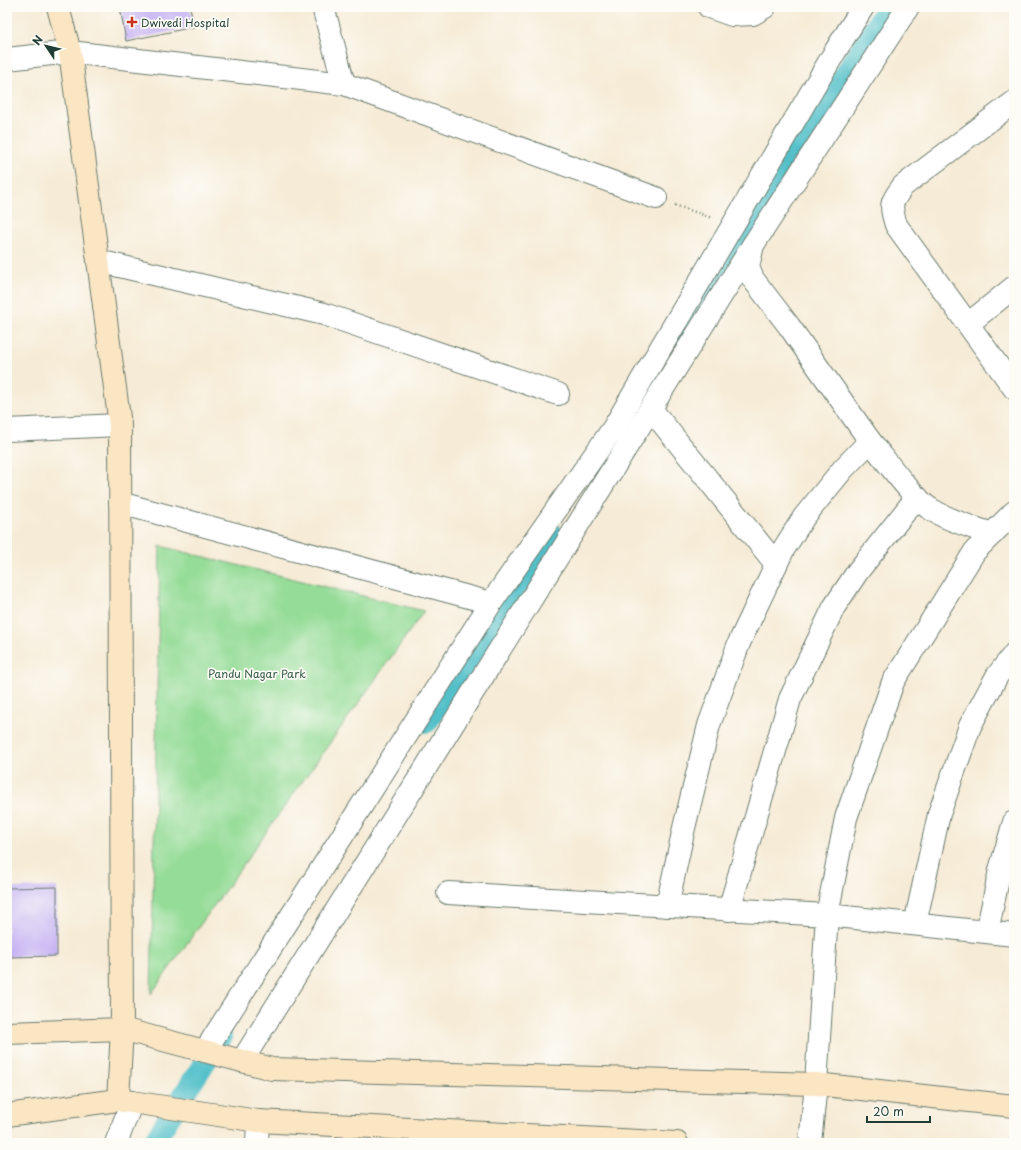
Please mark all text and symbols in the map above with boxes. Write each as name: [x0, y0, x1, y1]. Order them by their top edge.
place label: Dwivedi Hospital: [141, 14, 230, 31]
marker: Dwivedi Hospital: [126, 16, 138, 28]
north arrow: [26, 26, 66, 66]
text: N: [28, 31, 47, 48]
park label: Pandu Nagar Park: [208, 665, 306, 682]
scale bar: [867, 1098, 930, 1124]
text: 20 m: [873, 1102, 904, 1120]

